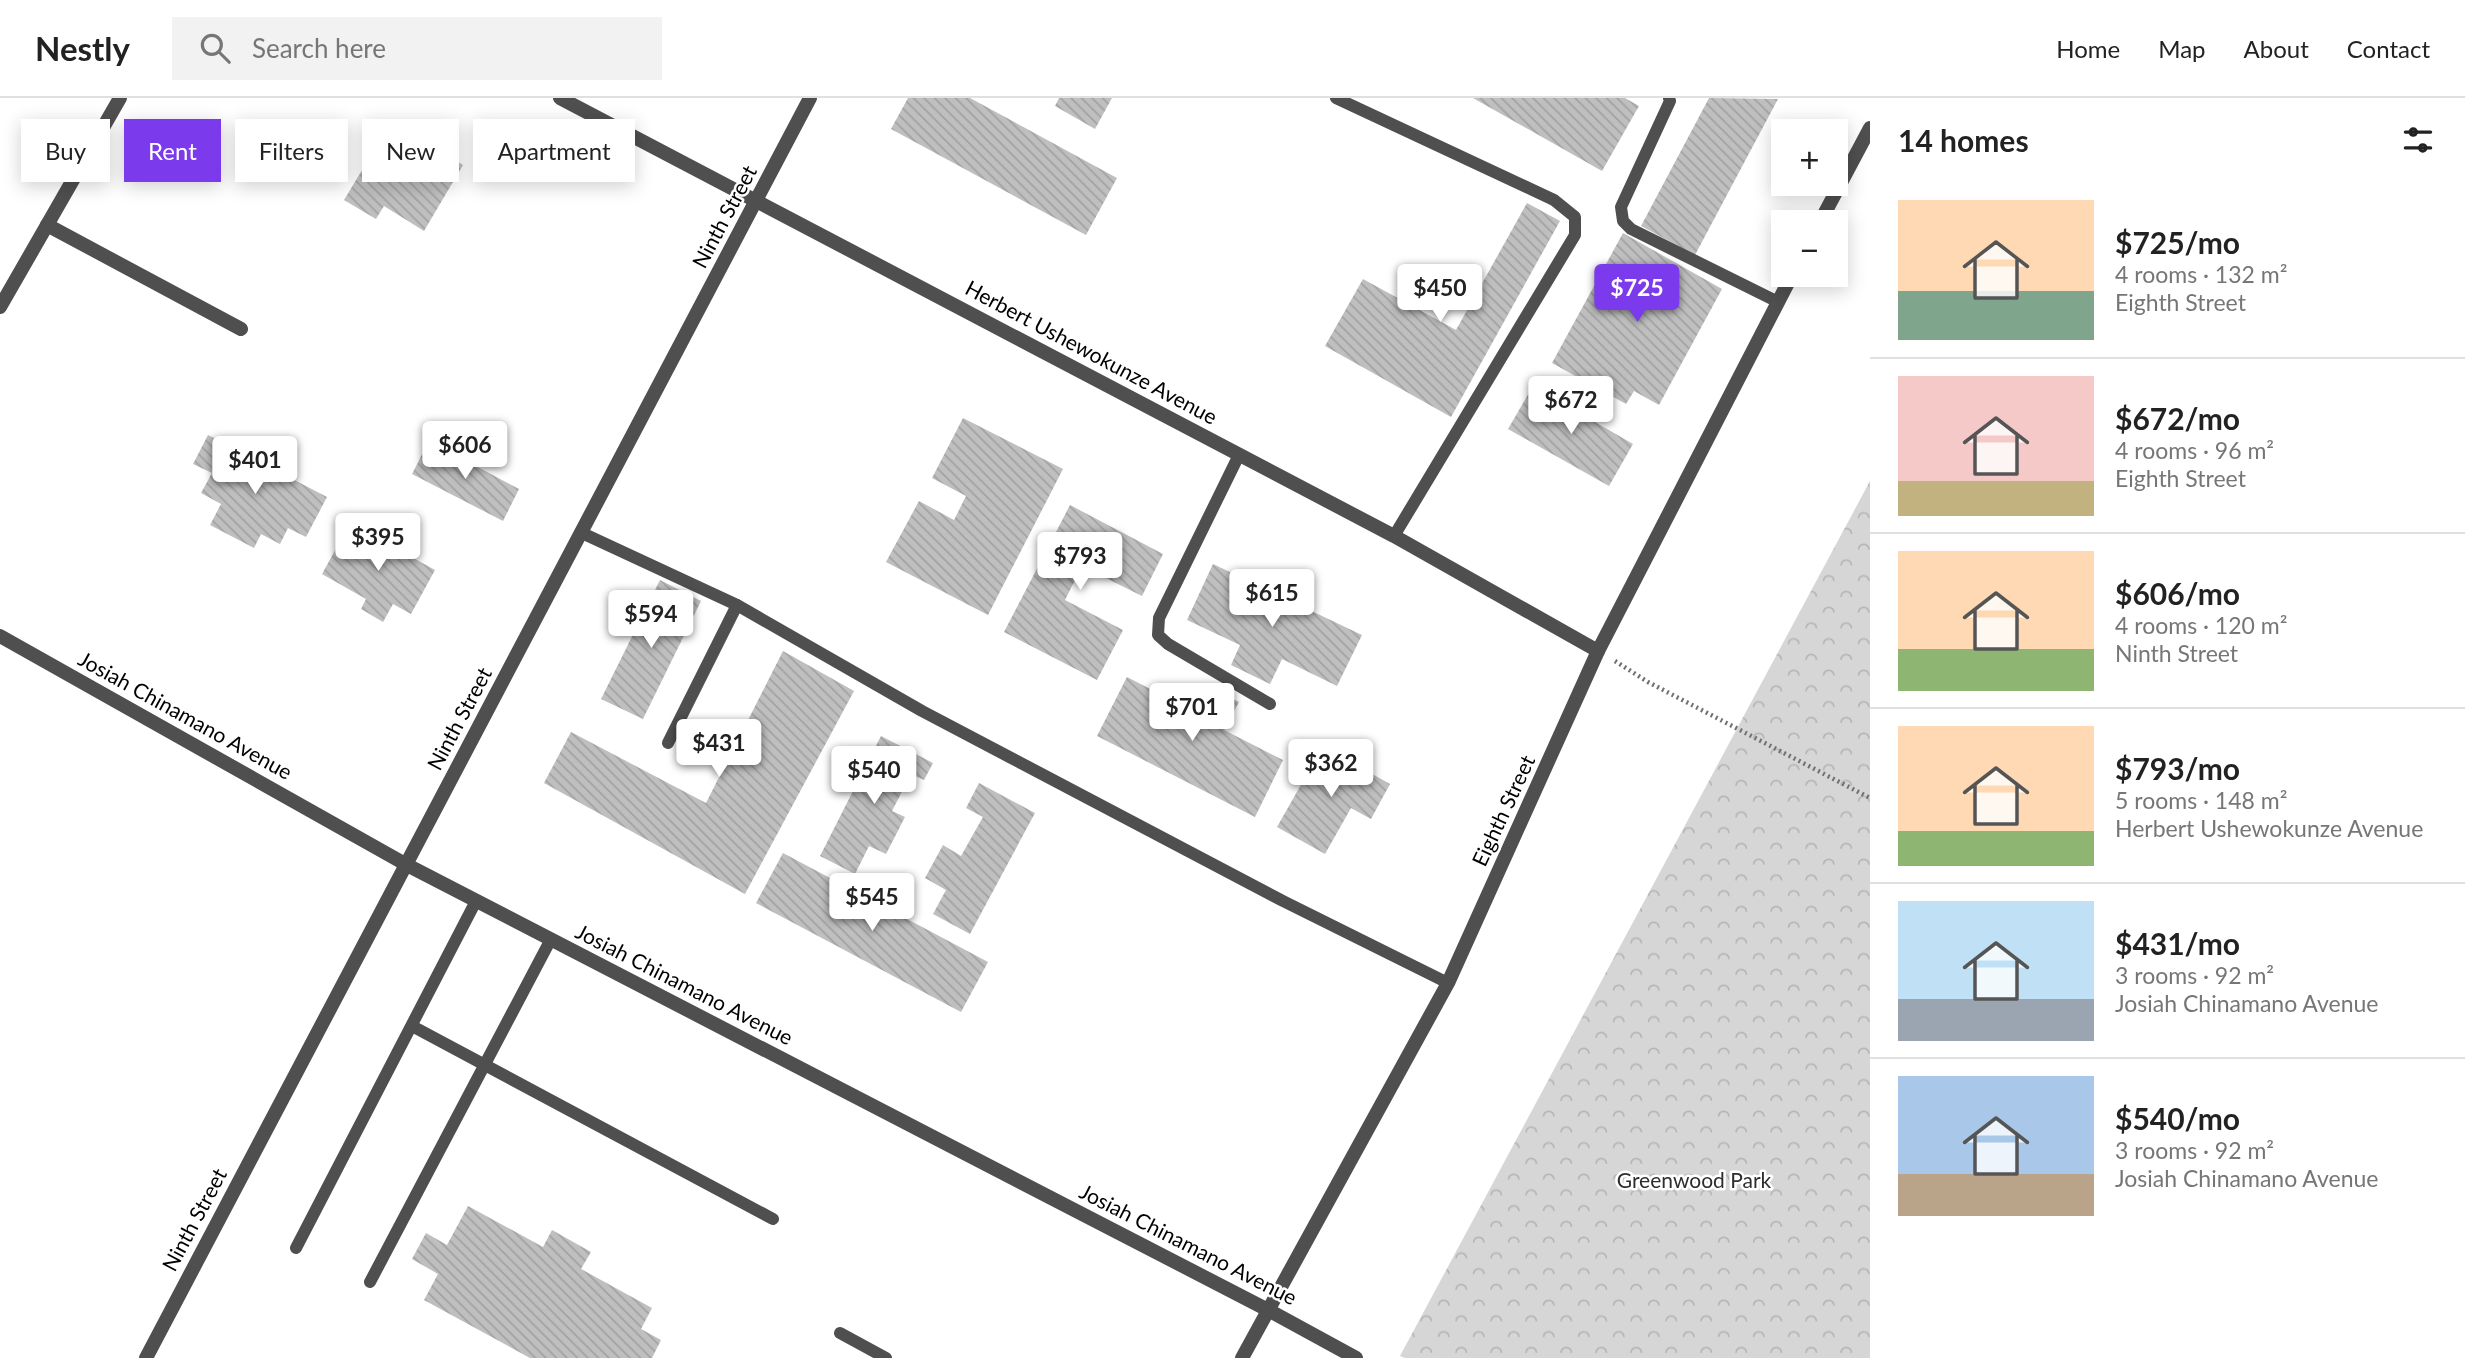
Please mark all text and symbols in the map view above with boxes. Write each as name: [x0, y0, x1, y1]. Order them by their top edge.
search box: [172, 17, 662, 80]
text: Nestly: [35, 28, 130, 68]
icon: search: [196, 29, 234, 67]
text: Search here: [252, 32, 386, 64]
text: Home: [2056, 34, 2120, 63]
text: Map: [2158, 34, 2206, 63]
text: About: [2244, 34, 2309, 63]
text: Contact: [2347, 34, 2430, 63]
chip: Buy: [21, 119, 110, 182]
chip: Rent: [124, 119, 221, 182]
chip: Filters: [235, 119, 348, 182]
chip: New: [362, 119, 459, 182]
chip: Apartment: [473, 119, 635, 182]
map controls: [1771, 119, 1848, 287]
button: +: [1771, 119, 1848, 196]
icon: filters: [2399, 121, 2437, 159]
text: 14 homes: [1898, 122, 2029, 158]
street label: Ninth Street: [686, 160, 761, 272]
button: −: [1771, 210, 1848, 287]
text: $725/mo: [2115, 224, 2240, 260]
icon: home: [1954, 228, 2038, 312]
text: 4 rooms · 132 m²: [2115, 260, 2287, 288]
pin: $450: [1399, 264, 1481, 324]
pin: $725: [1596, 264, 1678, 324]
text: $450: [1413, 273, 1467, 301]
text: $725: [1610, 273, 1664, 301]
street label: Herbert Ushewokunze Avenue: [962, 275, 1222, 429]
text: Eighth Street: [2115, 288, 2246, 316]
pin: $672: [1530, 376, 1612, 436]
text: $672: [1544, 385, 1598, 413]
text: $672/mo: [2115, 400, 2240, 436]
icon: home: [1954, 404, 2038, 488]
pin: $606: [424, 422, 506, 481]
text: $606: [438, 430, 492, 458]
pin: $401: [214, 436, 296, 496]
text: 4 rooms · 96 m²: [2115, 436, 2274, 464]
text: $401: [228, 445, 282, 473]
text: Eighth Street: [2115, 464, 2246, 492]
pin: $395: [337, 514, 419, 573]
text: $395: [351, 522, 405, 550]
pin: $793: [1039, 532, 1121, 592]
text: $793: [1053, 541, 1107, 569]
pin: $615: [1231, 570, 1313, 629]
text: $606/mo: [2115, 575, 2240, 611]
text: $615: [1245, 578, 1299, 606]
icon: home: [1954, 579, 2038, 663]
pin: $594: [610, 590, 692, 650]
text: $594: [624, 599, 678, 627]
text: 4 rooms · 120 m²: [2115, 611, 2287, 639]
text: Ninth Street: [2115, 639, 2238, 667]
street label: Josiah Chinamano Avenue: [74, 645, 297, 784]
street label: Ninth Street: [421, 662, 496, 774]
pin: $701: [1151, 684, 1233, 743]
text: $701: [1165, 692, 1219, 720]
pin: $431: [678, 720, 760, 779]
text: $431: [692, 728, 746, 756]
pin: $362: [1290, 740, 1372, 799]
pin: $540: [833, 746, 915, 806]
text: $362: [1304, 748, 1358, 776]
street label: Eighth Street: [1466, 750, 1539, 870]
text: $793/mo: [2115, 750, 2240, 786]
icon: home: [1954, 754, 2038, 838]
text: $540: [847, 755, 901, 783]
text: 5 rooms · 148 m²: [2115, 786, 2287, 814]
text: Herbert Ushewokunze Avenue: [2115, 814, 2423, 842]
pin: $545: [831, 874, 913, 933]
text: $545: [845, 882, 899, 910]
street label: Josiah Chinamano Avenue: [572, 918, 798, 1049]
text: $431/mo: [2115, 925, 2240, 961]
icon: home: [1954, 929, 2038, 1013]
text: 3 rooms · 92 m²: [2115, 961, 2274, 989]
text: Josiah Chinamano Avenue: [2115, 989, 2378, 1017]
text: $540/mo: [2115, 1100, 2240, 1136]
icon: home: [1954, 1104, 2038, 1188]
text: 3 rooms · 92 m²: [2115, 1136, 2274, 1164]
street label: Ninth Street: [156, 1163, 231, 1275]
text: Josiah Chinamano Avenue: [2115, 1164, 2378, 1192]
park label: Greenwood Park: [1617, 1167, 1772, 1192]
street label: Josiah Chinamano Avenue: [1076, 1178, 1302, 1309]

